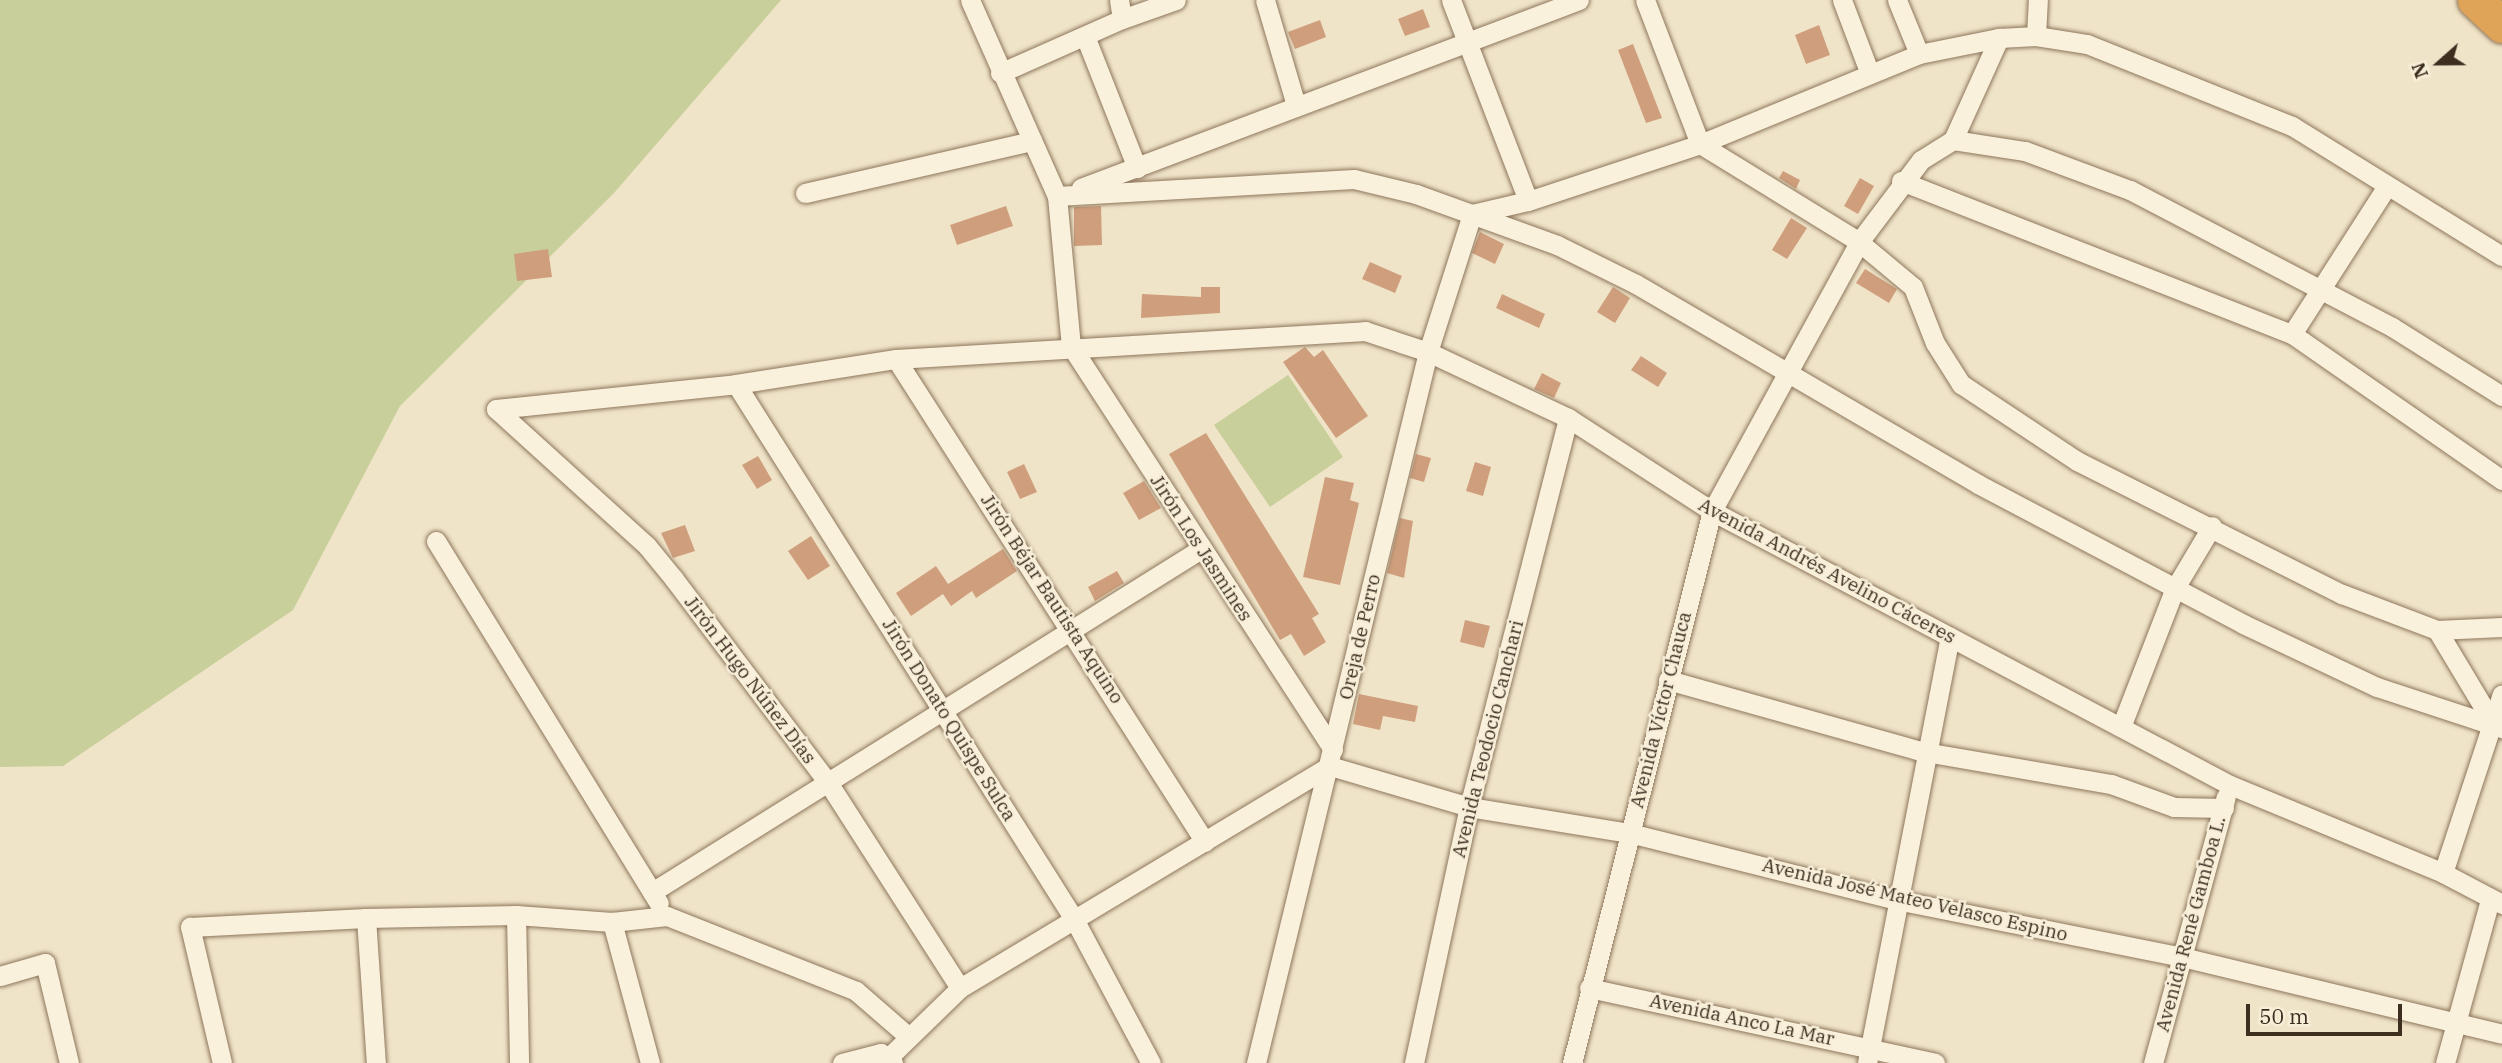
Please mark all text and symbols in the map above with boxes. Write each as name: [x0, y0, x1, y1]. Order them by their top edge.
north arrow: [2404, 28, 2474, 98]
text: N: [2405, 59, 2433, 82]
street label: Jirón Los Jasmines: [1145, 471, 1257, 625]
street label: Jirón Béjar Bautista Aquino: [976, 490, 1128, 708]
street label: Avenida Andrés Avelino Cáceres: [1695, 493, 1959, 649]
street label: Oreja de Perro: [1334, 572, 1386, 702]
street label: Jirón Hugo Núñez Días: [679, 592, 821, 768]
street label: Avenida Víctor Chauca: [1626, 609, 1696, 811]
street label: Jirón Donato Quispe Sulca: [877, 615, 1021, 825]
street label: Avenida Teodocio Canchari: [1447, 618, 1529, 860]
street label: Avenida René Gamboa L.: [2151, 814, 2231, 1034]
street label: Avenida José Mateo Velasco Espino: [1760, 854, 2070, 946]
street label: Avenida Anco La Mar: [1647, 989, 1837, 1051]
scale bar: [2250, 990, 2406, 1034]
text: 50 m: [2259, 1002, 2309, 1030]

